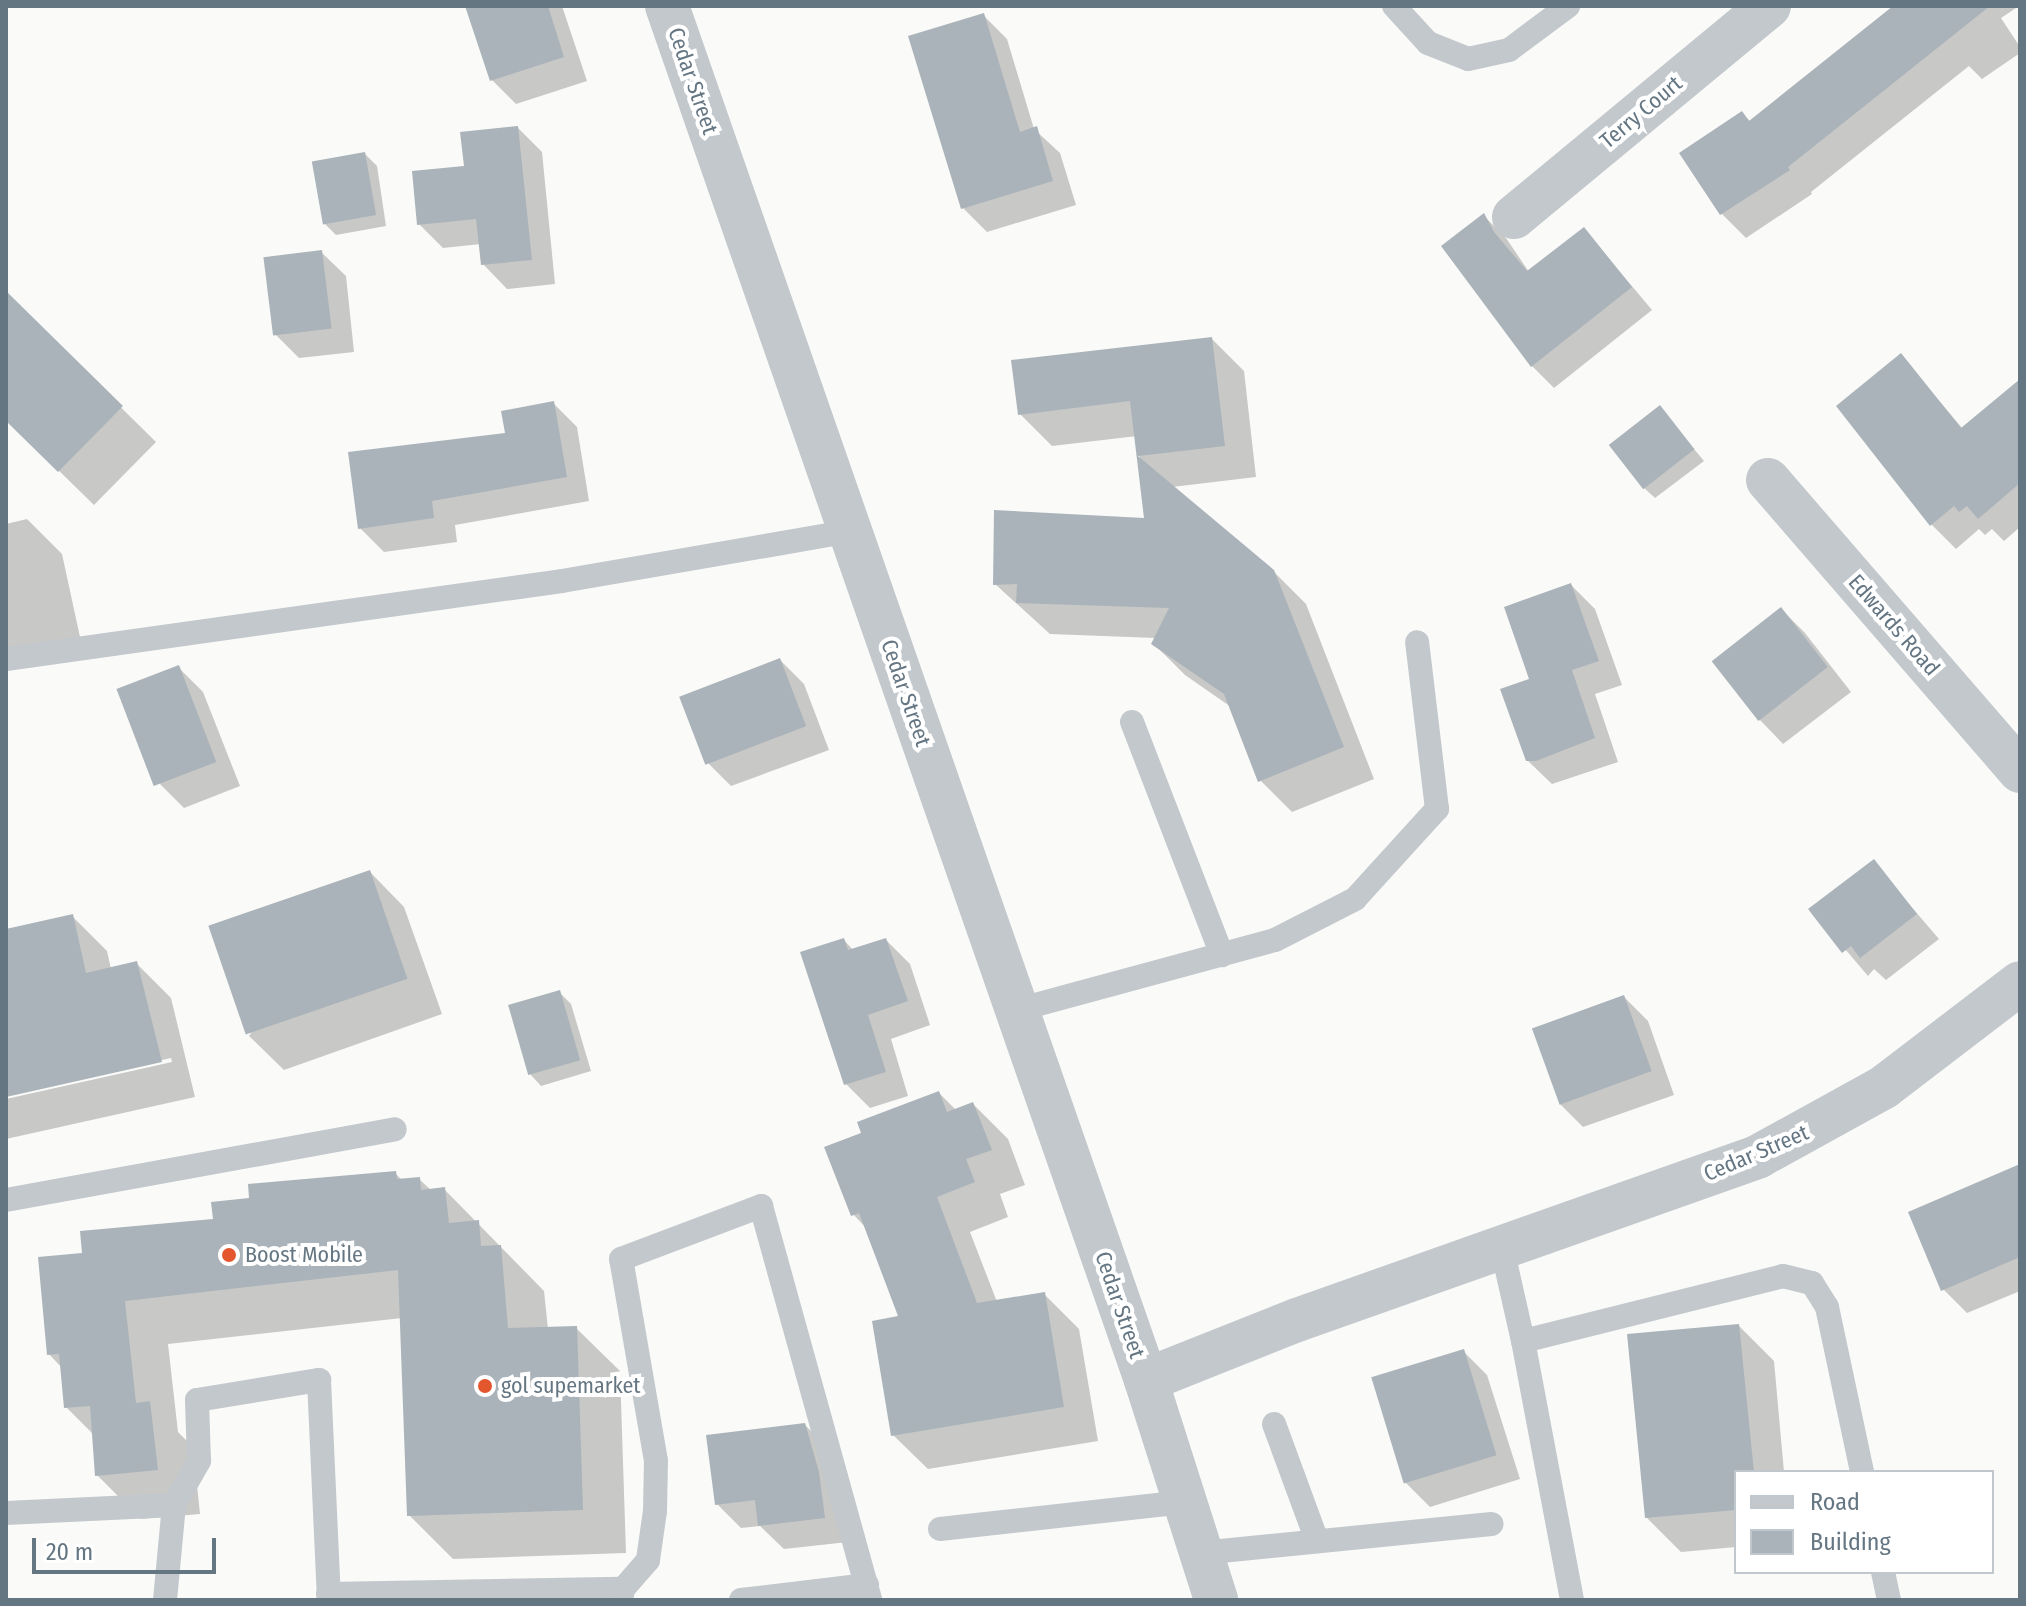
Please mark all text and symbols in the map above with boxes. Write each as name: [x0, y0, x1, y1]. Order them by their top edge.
street label: Cedar Street: [662, 24, 724, 138]
street label: Terry Court: [1595, 70, 1687, 154]
street label: Edwards Road: [1843, 569, 1945, 681]
street label: Cedar Street: [875, 636, 937, 750]
street label: Cedar Street: [1700, 1119, 1812, 1187]
place label: Boost Mobile: [245, 1242, 363, 1268]
marker: Boost Mobile: [220, 1246, 238, 1264]
street label: Cedar Street: [1089, 1248, 1151, 1362]
place label: gol supemarket: [501, 1373, 641, 1399]
marker: gol supemarket: [476, 1377, 494, 1395]
legend: [1734, 1470, 1994, 1574]
text: Road: [1810, 1488, 1860, 1516]
scale bar: [36, 1522, 220, 1572]
text: Building: [1810, 1528, 1891, 1556]
text: 20 m: [46, 1538, 93, 1566]

